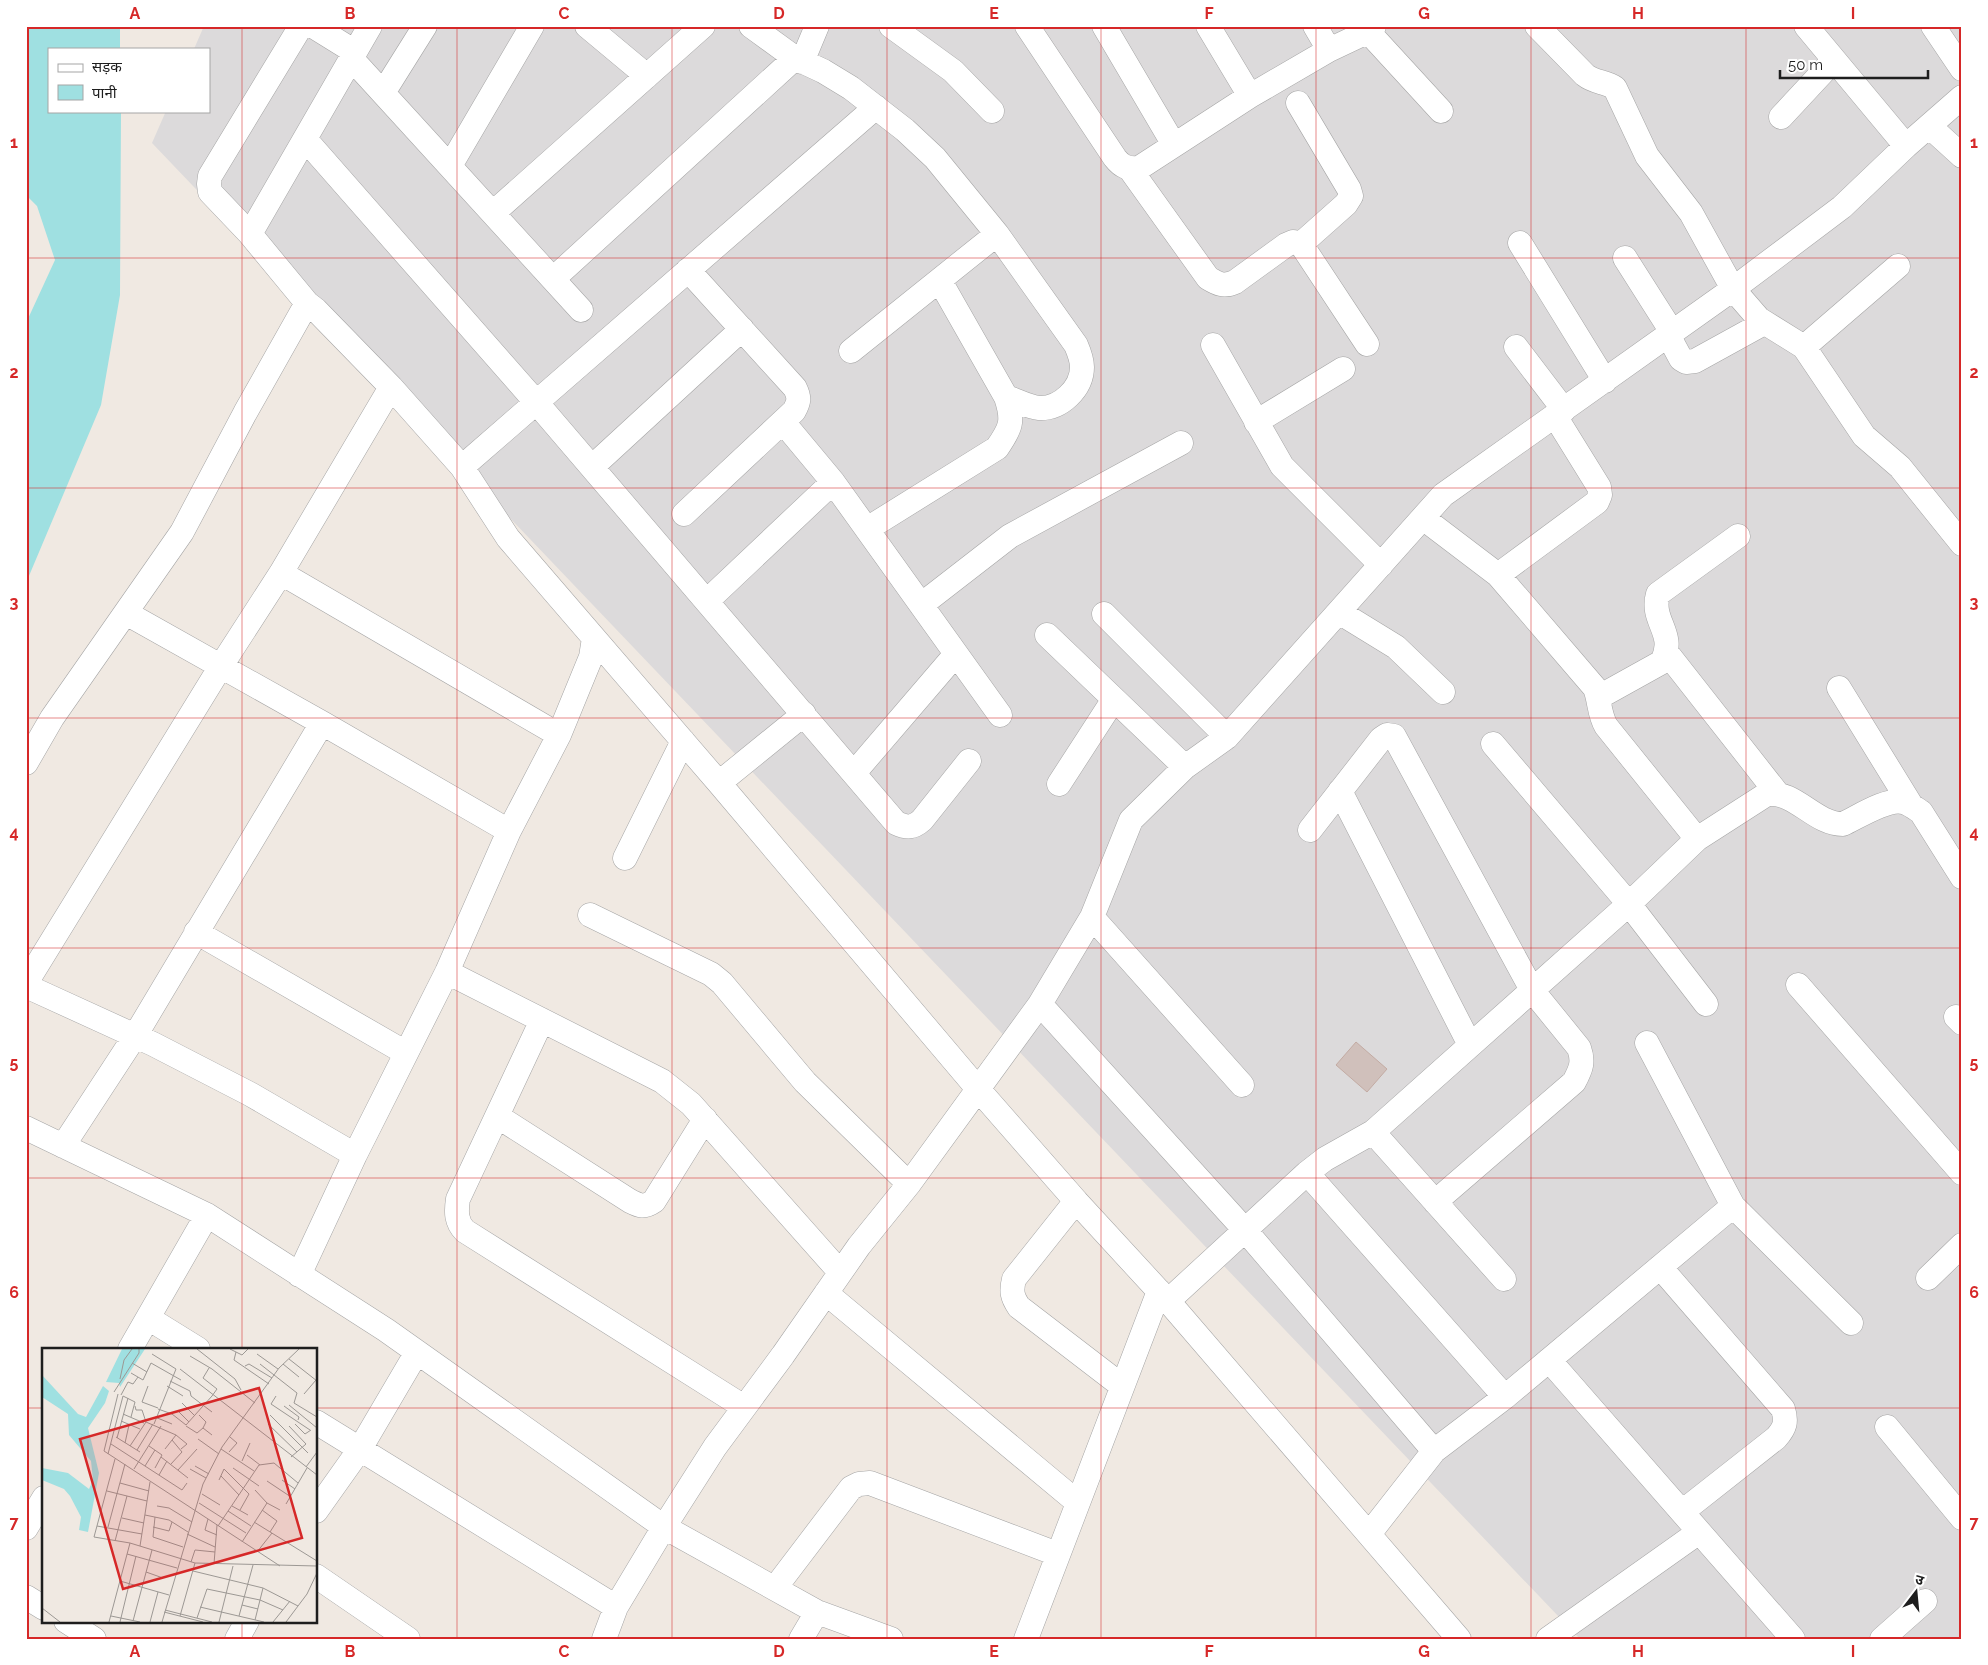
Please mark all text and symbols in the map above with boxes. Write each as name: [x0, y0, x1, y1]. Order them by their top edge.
text: A: [130, 4, 141, 23]
text: B: [345, 4, 356, 23]
text: C: [559, 4, 570, 23]
text: D: [773, 4, 785, 23]
text: E: [989, 4, 999, 23]
text: F: [1204, 4, 1214, 23]
text: G: [1418, 4, 1430, 23]
text: H: [1632, 4, 1644, 23]
text: I: [1851, 4, 1855, 23]
legend: [48, 48, 210, 112]
scale bar: [1780, 48, 1928, 80]
text: 50 m: [1788, 56, 1823, 74]
text: सड़क: [92, 58, 122, 76]
text: पानी: [92, 84, 118, 102]
text: 1: [10, 133, 18, 152]
text: 1: [1970, 133, 1978, 152]
text: 2: [9, 363, 19, 382]
text: 2: [1969, 363, 1979, 382]
text: 3: [10, 593, 19, 612]
text: 3: [1970, 593, 1979, 612]
text: 4: [9, 823, 19, 842]
text: 4: [1969, 823, 1979, 842]
text: 5: [10, 1053, 19, 1072]
text: 5: [1970, 1053, 1979, 1072]
text: 6: [9, 1283, 19, 1302]
text: 6: [1969, 1283, 1979, 1302]
inset map: [42, 1348, 318, 1622]
text: 7: [10, 1513, 19, 1532]
text: 7: [1970, 1513, 1979, 1532]
north arrow: [1890, 1568, 1940, 1618]
text: उ: [1913, 1571, 1926, 1589]
text: A: [130, 1642, 141, 1661]
text: B: [345, 1642, 356, 1661]
text: C: [559, 1642, 570, 1661]
text: D: [773, 1642, 785, 1661]
text: E: [989, 1642, 999, 1661]
text: F: [1204, 1642, 1214, 1661]
text: G: [1418, 1642, 1430, 1661]
text: H: [1632, 1642, 1644, 1661]
text: I: [1851, 1642, 1855, 1661]

